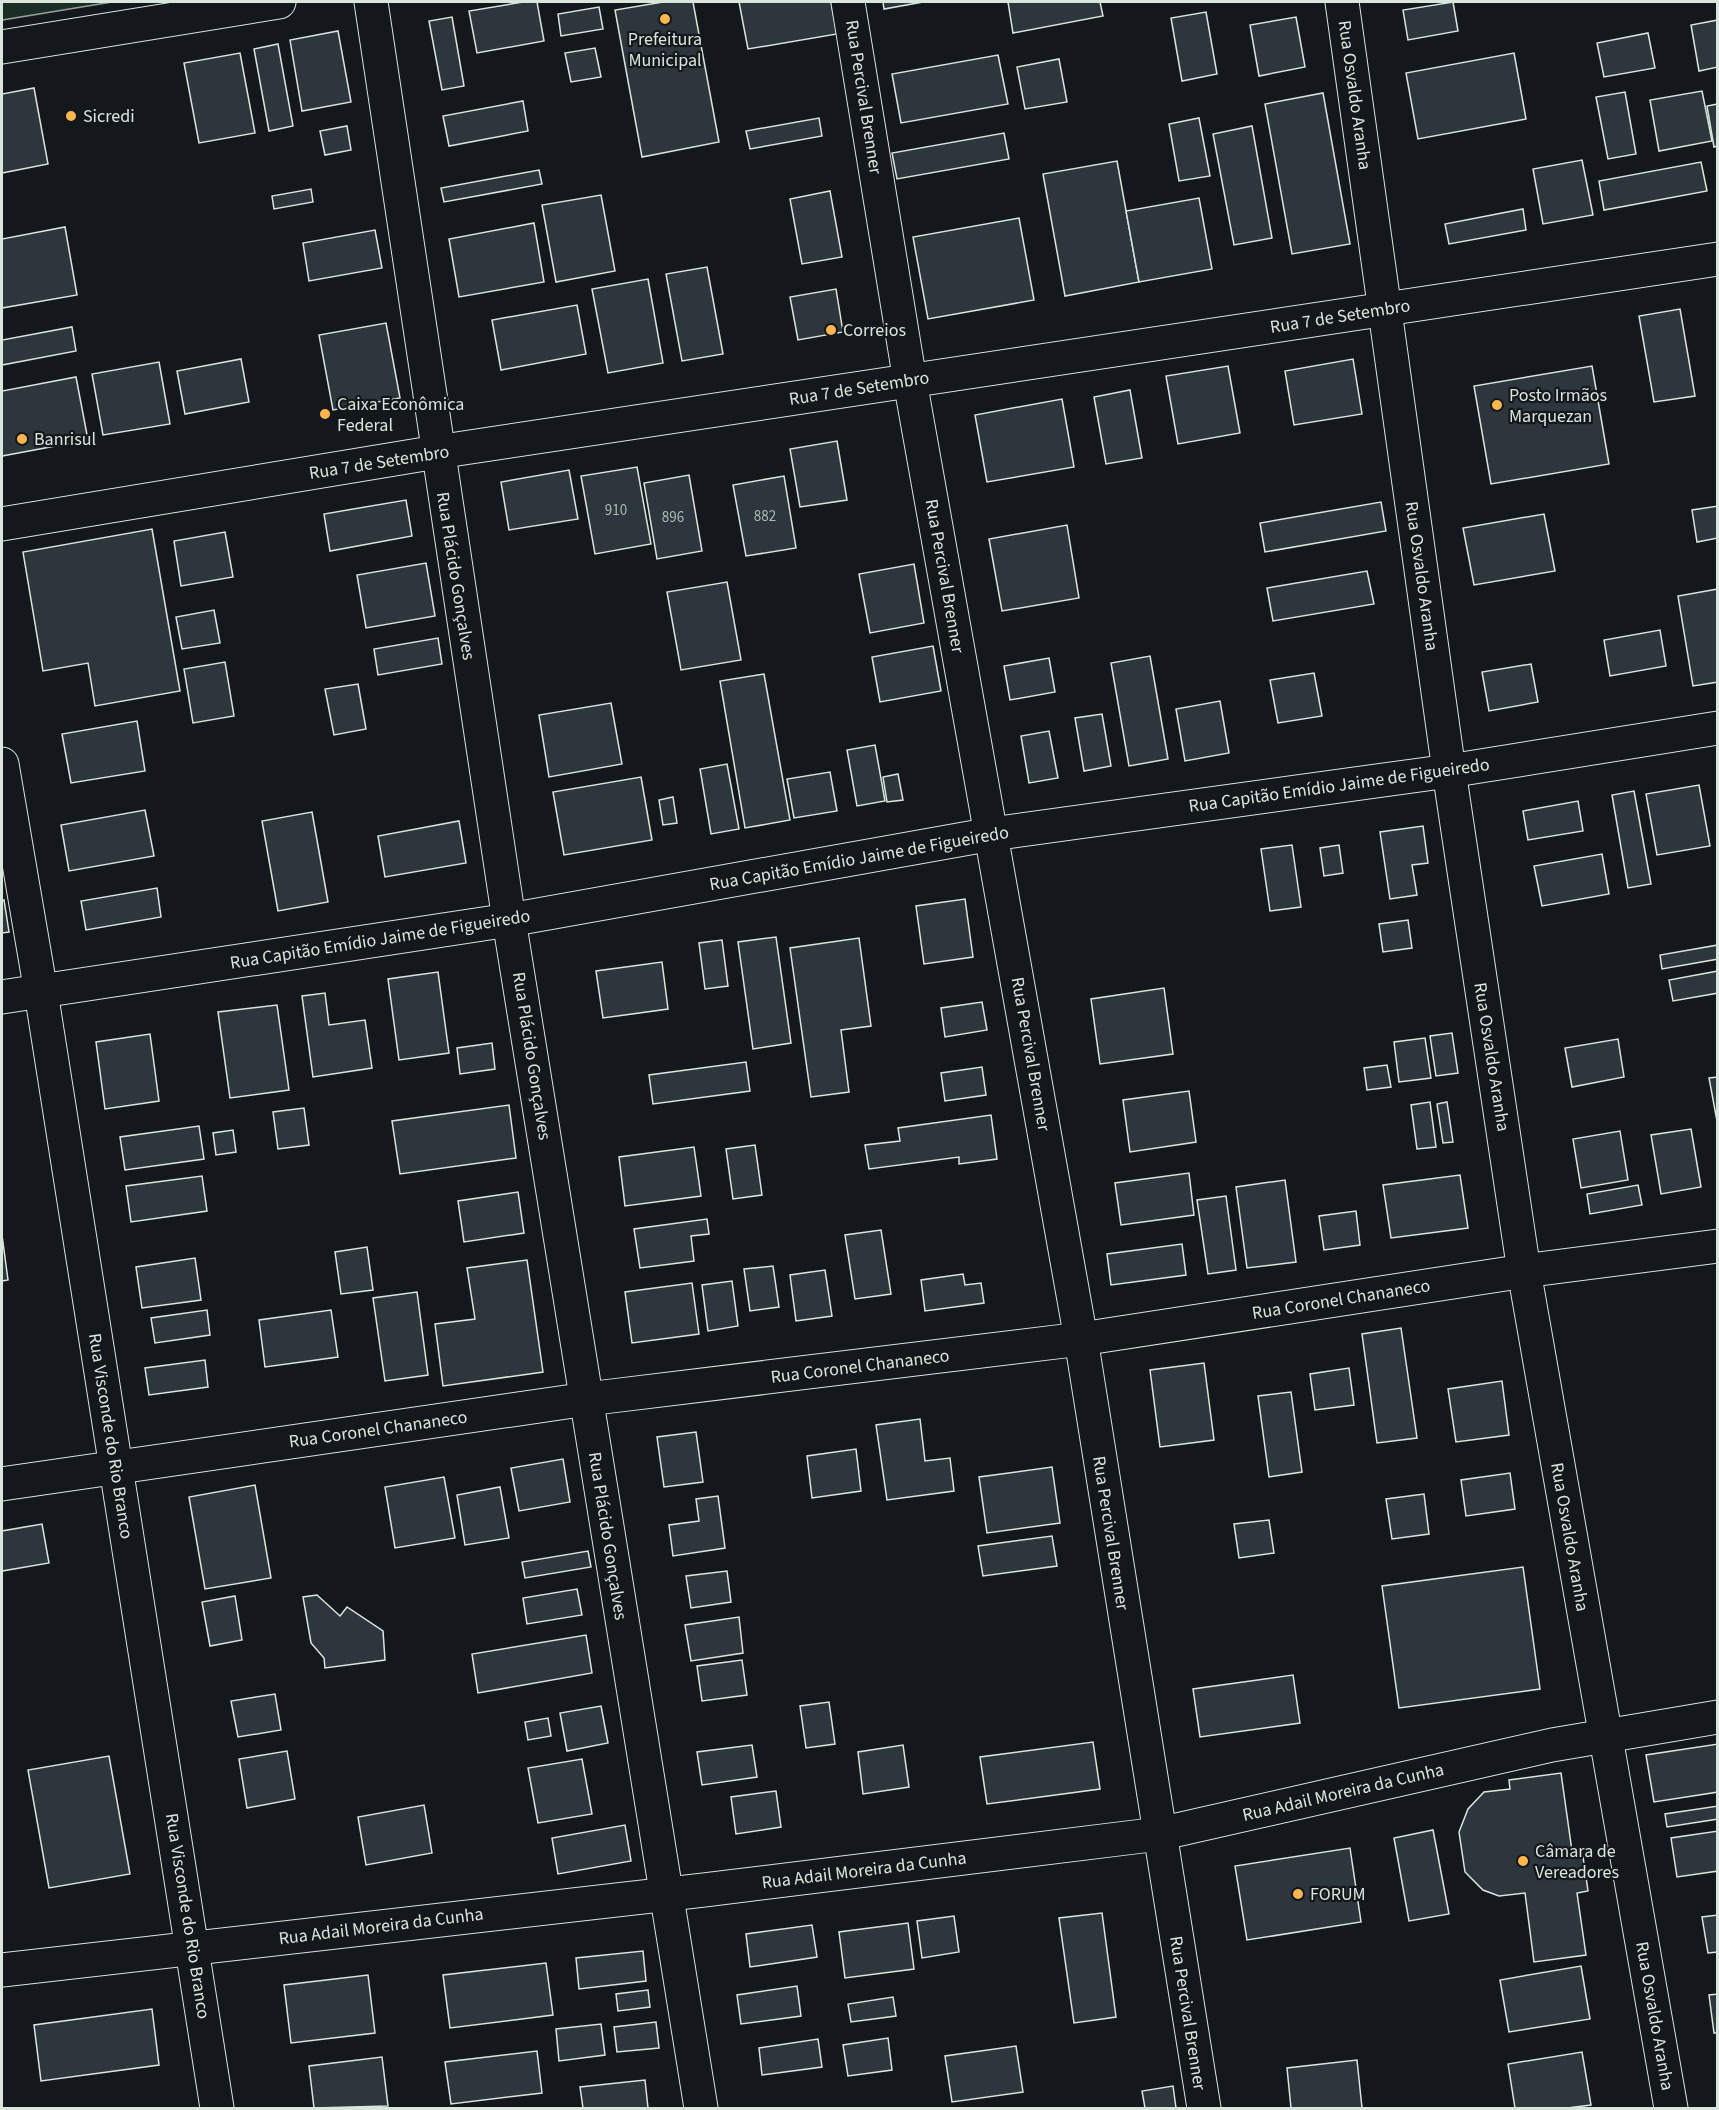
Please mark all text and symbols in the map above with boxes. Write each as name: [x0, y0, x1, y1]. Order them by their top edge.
marker: Prefeitura Municipal: [658, 12, 672, 26]
street label: Rua Percival Brenner: [839, 18, 888, 177]
street label: Rua Osvaldo Aranha: [1332, 19, 1377, 171]
place label: Prefeitura Municipal: [628, 27, 702, 73]
place label: Sicredi: [83, 104, 135, 129]
marker: Sicredi: [64, 109, 78, 123]
street label: Rua 7 de Setembro: [1268, 293, 1412, 340]
place label: Correios: [843, 318, 906, 343]
marker: Correios: [824, 323, 838, 337]
street label: Rua 7 de Setembro: [787, 365, 931, 412]
place label: Posto Irmãos Marquezan: [1509, 383, 1607, 429]
place label: Caixa Econômica Federal: [337, 392, 464, 438]
marker: Posto Irmãos Marquezan: [1490, 398, 1504, 412]
marker: Caixa Econômica Federal: [318, 407, 332, 421]
place label: Banrisul: [34, 427, 96, 452]
marker: Banrisul: [15, 432, 29, 446]
street label: Rua 7 de Setembro: [307, 439, 451, 486]
street label: Rua Plácido Gonçalves: [430, 490, 481, 662]
street label: Rua Percival Brenner: [919, 497, 970, 656]
house number: 910: [605, 500, 627, 521]
street label: Rua Osvaldo Aranha: [1399, 500, 1444, 652]
house number: 882: [754, 506, 776, 527]
house number: 896: [662, 507, 684, 528]
street label: Rua Capitão Emídio Jaime de Figueiredo: [1187, 752, 1491, 819]
street label: Rua Capitão Emídio Jaime de Figueiredo: [707, 820, 1011, 897]
street label: Rua Capitão Emídio Jaime de Figueiredo: [228, 903, 532, 976]
street label: Rua Plácido Gonçalves: [506, 970, 557, 1142]
street label: Rua Percival Brenner: [1005, 975, 1056, 1134]
street label: Rua Osvaldo Aranha: [1467, 981, 1516, 1133]
street label: Rua Coronel Chananeco: [1250, 1273, 1432, 1326]
street label: Rua Visconde do Rio Branco: [82, 1331, 139, 1541]
street label: Rua Coronel Chananeco: [769, 1343, 951, 1390]
street label: Rua Coronel Chananeco: [287, 1405, 469, 1454]
street label: Rua Plácido Gonçalves: [582, 1450, 633, 1622]
street label: Rua Percival Brenner: [1086, 1454, 1135, 1613]
street label: Rua Osvaldo Aranha: [1544, 1461, 1595, 1613]
street label: Rua Adail Moreira da Cunha: [1240, 1757, 1446, 1828]
street label: Rua Visconde do Rio Branco: [159, 1811, 216, 2021]
place label: Câmara de Vereadores: [1535, 1839, 1619, 1885]
street label: Rua Adail Moreira da Cunha: [760, 1846, 968, 1895]
marker: Câmara de Vereadores: [1516, 1854, 1530, 1868]
place label: FORUM: [1310, 1882, 1366, 1907]
marker: FORUM: [1291, 1887, 1305, 1901]
street label: Rua Adail Moreira da Cunha: [277, 1902, 485, 1951]
street label: Rua Percival Brenner: [1163, 1934, 1212, 2093]
street label: Rua Osvaldo Aranha: [1629, 1940, 1680, 2092]

